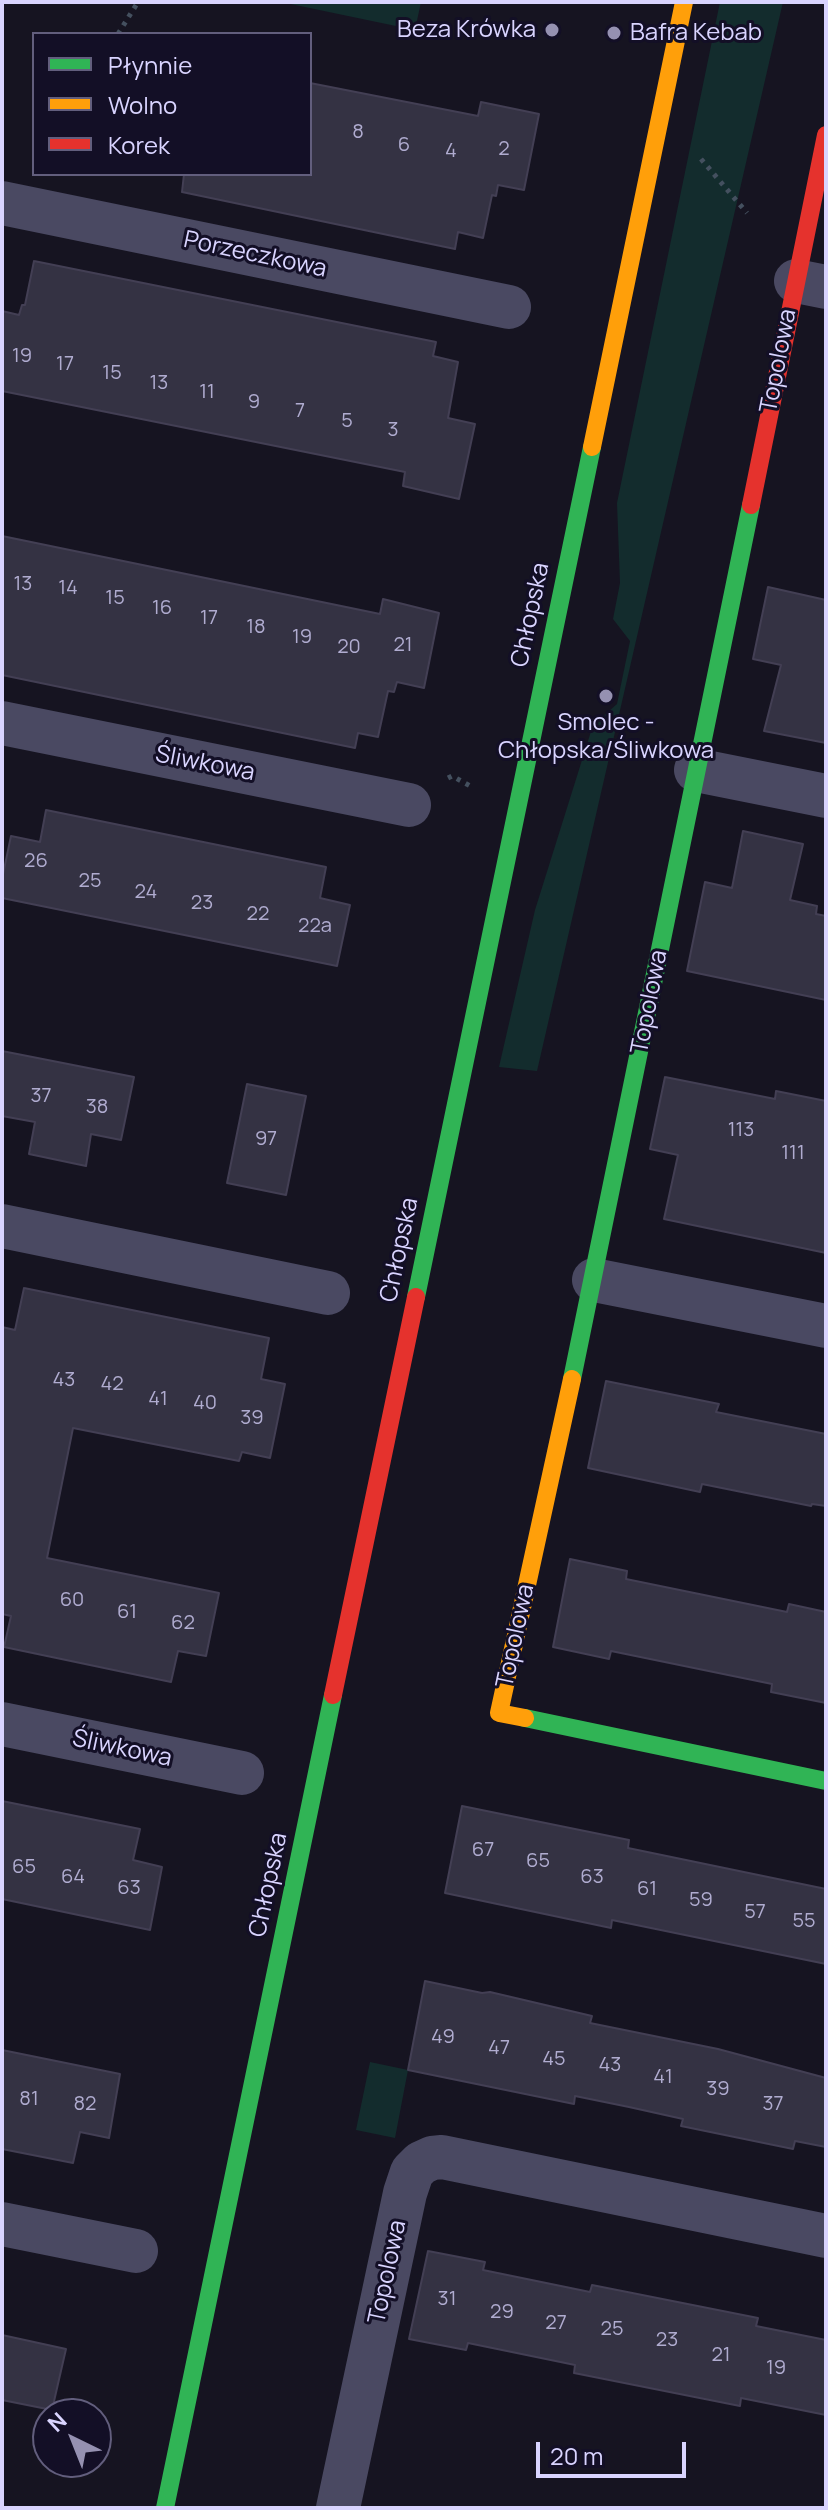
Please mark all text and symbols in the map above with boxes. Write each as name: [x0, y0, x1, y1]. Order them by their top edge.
place label: Beza Krówka: [397, 16, 536, 44]
place label: Bafra Kebab: [630, 19, 762, 47]
marker: Beza Krówka: [543, 21, 561, 39]
marker: Bafra Kebab: [605, 24, 623, 42]
legend: [32, 32, 312, 176]
text: Płynnie: [108, 48, 192, 81]
text: Wolno: [108, 88, 177, 121]
house number: 8: [352, 120, 364, 144]
text: Korek: [108, 128, 170, 161]
house number: 6: [398, 133, 410, 157]
house number: 2: [498, 137, 510, 161]
house number: 4: [445, 139, 457, 163]
street label: Porzeczkowa: [181, 226, 329, 284]
street label: Topolowa: [755, 307, 803, 415]
house number: 19: [12, 344, 32, 368]
house number: 17: [56, 352, 74, 376]
house number: 15: [102, 361, 122, 385]
house number: 13: [150, 371, 168, 395]
house number: 11: [199, 380, 215, 404]
house number: 9: [248, 390, 260, 414]
house number: 7: [295, 399, 305, 423]
house number: 5: [341, 409, 353, 433]
house number: 3: [387, 418, 399, 442]
street label: Chłopska: [506, 560, 556, 670]
house number: 13: [14, 572, 32, 596]
house number: 14: [58, 576, 78, 600]
house number: 15: [105, 586, 125, 610]
house number: 16: [152, 596, 172, 620]
house number: 17: [200, 606, 218, 630]
house number: 18: [246, 615, 266, 639]
house number: 19: [292, 625, 312, 649]
house number: 21: [393, 633, 413, 657]
house number: 20: [337, 635, 361, 659]
marker: Smolec - Chłopska/Śliwkowa: [597, 687, 615, 705]
place label: Smolec - Chłopska/Śliwkowa: [498, 709, 714, 765]
street label: Śliwkowa: [153, 740, 257, 788]
house number: 26: [24, 849, 48, 873]
house number: 25: [79, 869, 101, 893]
house number: 24: [135, 880, 157, 904]
house number: 23: [191, 891, 213, 915]
house number: 22: [247, 902, 269, 926]
house number: 22a: [298, 914, 332, 938]
street label: Topolowa: [626, 948, 674, 1056]
house number: 37: [30, 1084, 52, 1108]
house number: 38: [86, 1095, 108, 1119]
house number: 113: [728, 1118, 754, 1142]
house number: 97: [255, 1127, 277, 1151]
house number: 111: [781, 1141, 805, 1165]
street label: Chłopska: [375, 1195, 425, 1305]
house number: 43: [53, 1368, 75, 1392]
house number: 42: [100, 1372, 124, 1396]
house number: 41: [148, 1387, 168, 1411]
house number: 40: [193, 1391, 217, 1415]
house number: 39: [240, 1406, 264, 1430]
street label: Topolowa: [491, 1581, 541, 1691]
house number: 60: [60, 1588, 84, 1612]
house number: 61: [117, 1600, 137, 1624]
house number: 62: [171, 1611, 195, 1635]
street label: Śliwkowa: [70, 1724, 174, 1774]
street label: Chłopska: [244, 1830, 294, 1940]
house number: 67: [472, 1838, 494, 1862]
house number: 65: [526, 1849, 550, 1873]
house number: 65: [12, 1855, 36, 1879]
house number: 64: [61, 1865, 85, 1889]
house number: 63: [580, 1865, 604, 1889]
house number: 63: [117, 1876, 141, 1900]
house number: 61: [637, 1877, 657, 1901]
house number: 59: [689, 1888, 713, 1912]
house number: 57: [744, 1900, 766, 1924]
house number: 55: [792, 1909, 816, 1933]
house number: 49: [431, 2025, 455, 2049]
house number: 47: [488, 2036, 510, 2060]
house number: 45: [542, 2047, 566, 2071]
house number: 43: [599, 2053, 621, 2077]
house number: 41: [653, 2065, 673, 2089]
house number: 39: [706, 2077, 730, 2101]
house number: 81: [19, 2087, 39, 2111]
house number: 82: [73, 2092, 97, 2116]
house number: 37: [762, 2092, 784, 2116]
street label: Topolowa: [363, 2217, 413, 2327]
house number: 31: [438, 2287, 456, 2311]
house number: 29: [490, 2300, 514, 2324]
house number: 27: [545, 2311, 567, 2335]
house number: 25: [601, 2317, 623, 2341]
house number: 23: [656, 2328, 678, 2352]
house number: 21: [711, 2343, 731, 2367]
house number: 19: [766, 2356, 786, 2380]
north arrow: [32, 2398, 112, 2478]
text: N: [41, 2406, 73, 2438]
scale bar: [540, 2426, 690, 2476]
text: 20 m: [550, 2439, 603, 2472]

